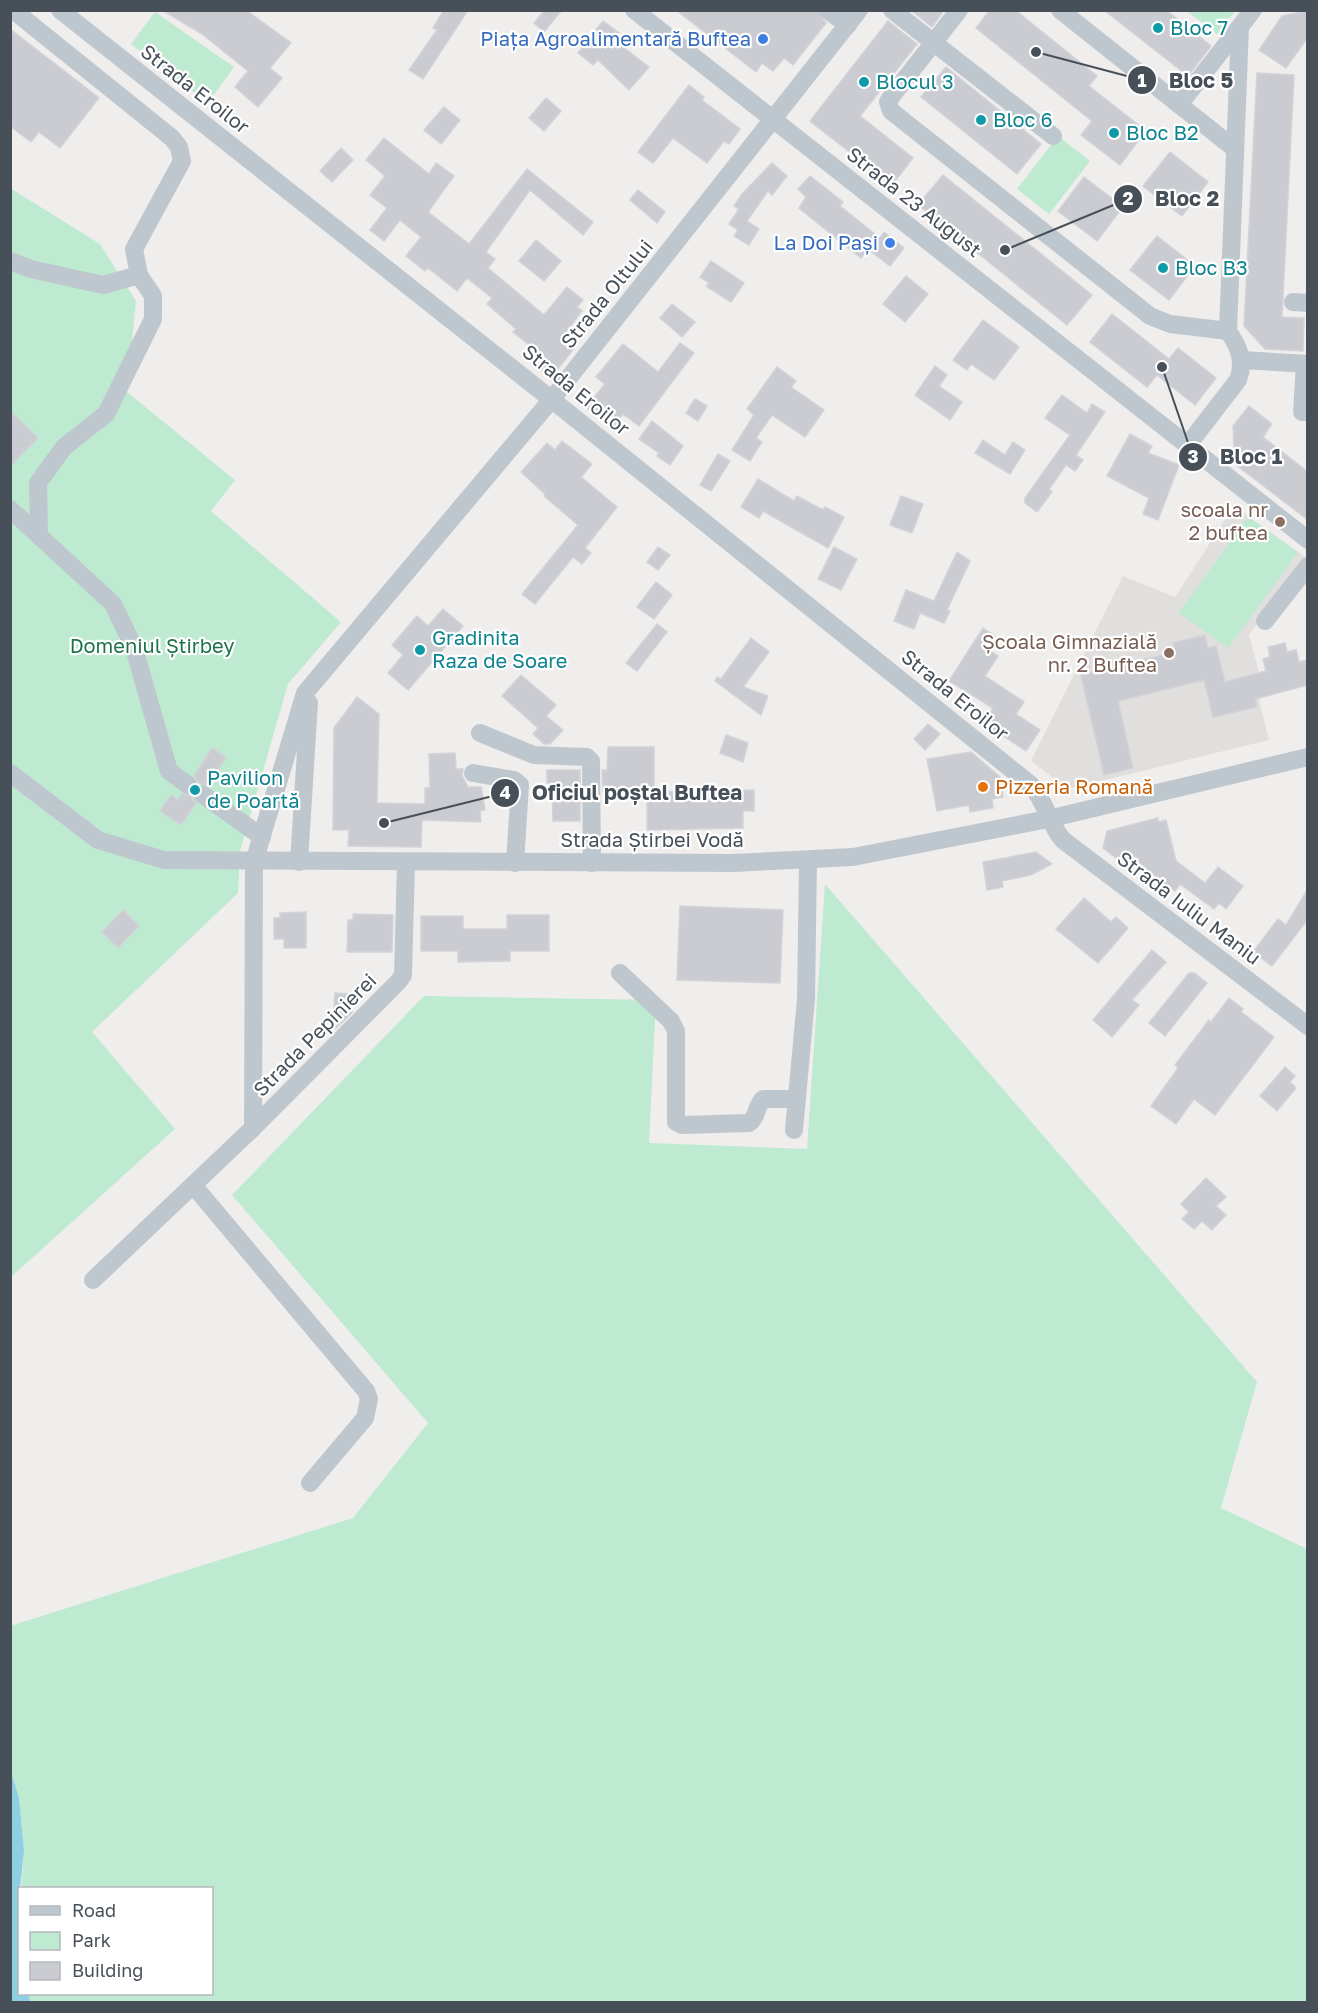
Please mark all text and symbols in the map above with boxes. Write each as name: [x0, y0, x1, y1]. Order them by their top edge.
place label: Bloc 7: [1170, 15, 1228, 39]
marker: Bloc 7: [1151, 21, 1165, 35]
place label: Piața Agroalimentară Buftea: [480, 26, 751, 51]
marker: Piața Agroalimentară Buftea: [756, 32, 770, 46]
street label: Strada Eroilor: [137, 38, 255, 138]
callout: Bloc 5: [1127, 61, 1245, 100]
text: Bloc 5: [1169, 67, 1233, 93]
place label: Blocul 3: [876, 69, 954, 93]
text: 1: [1137, 69, 1147, 91]
marker: Blocul 3: [857, 75, 871, 89]
place label: Bloc 6: [993, 107, 1053, 131]
marker: Bloc 6: [974, 113, 988, 127]
place label: Bloc B2: [1126, 120, 1199, 144]
marker: Bloc B2: [1107, 126, 1121, 140]
street label: Strada 23 August: [842, 141, 987, 261]
callout: Bloc 2: [1113, 179, 1231, 218]
text: Bloc 2: [1155, 185, 1219, 211]
text: 2: [1123, 187, 1134, 209]
place label: La Doi Pași: [774, 230, 878, 255]
street label: Strada Oltului: [555, 234, 657, 352]
marker: La Doi Pași: [883, 236, 897, 250]
place label: Bloc B3: [1175, 255, 1248, 279]
marker: Bloc B3: [1156, 261, 1170, 275]
street label: Strada Eroilor: [518, 339, 635, 440]
callout: Bloc 1: [1178, 437, 1294, 476]
text: Bloc 1: [1220, 443, 1282, 469]
text: 3: [1188, 445, 1199, 467]
place label: scoala nr 2 buftea: [1180, 497, 1268, 544]
marker: scoala nr 2 buftea: [1273, 515, 1287, 529]
place label: Gradinita Raza de Soare: [432, 625, 567, 672]
place label: Școala Gimnazială nr. 2 Buftea: [982, 629, 1157, 676]
park label: Domeniul Știrbey: [70, 633, 234, 658]
marker: Gradinita Raza de Soare: [413, 643, 427, 657]
street label: Strada Eroilor: [897, 644, 1014, 745]
marker: Școala Gimnazială nr. 2 Buftea: [1162, 646, 1176, 660]
place label: Pavilion de Poartă: [207, 765, 300, 812]
callout: Oficiul poștal Buftea: [490, 773, 755, 812]
place label: Pizzeria Romană: [995, 774, 1153, 798]
text: Oficiul poștal Buftea: [532, 779, 742, 805]
marker: Pizzeria Romană: [976, 780, 990, 794]
text: 4: [499, 781, 511, 803]
marker: Pavilion de Poartă: [188, 783, 202, 797]
street label: Strada Știrbei Vodă: [560, 827, 744, 852]
street label: Strada Iuliu Maniu: [1113, 845, 1266, 969]
street label: Strada Pepinierei: [248, 968, 381, 1101]
legend: [18, 1887, 213, 1995]
text: Road: [72, 1899, 116, 1921]
text: Park: [72, 1929, 111, 1951]
text: Building: [72, 1959, 143, 1981]

